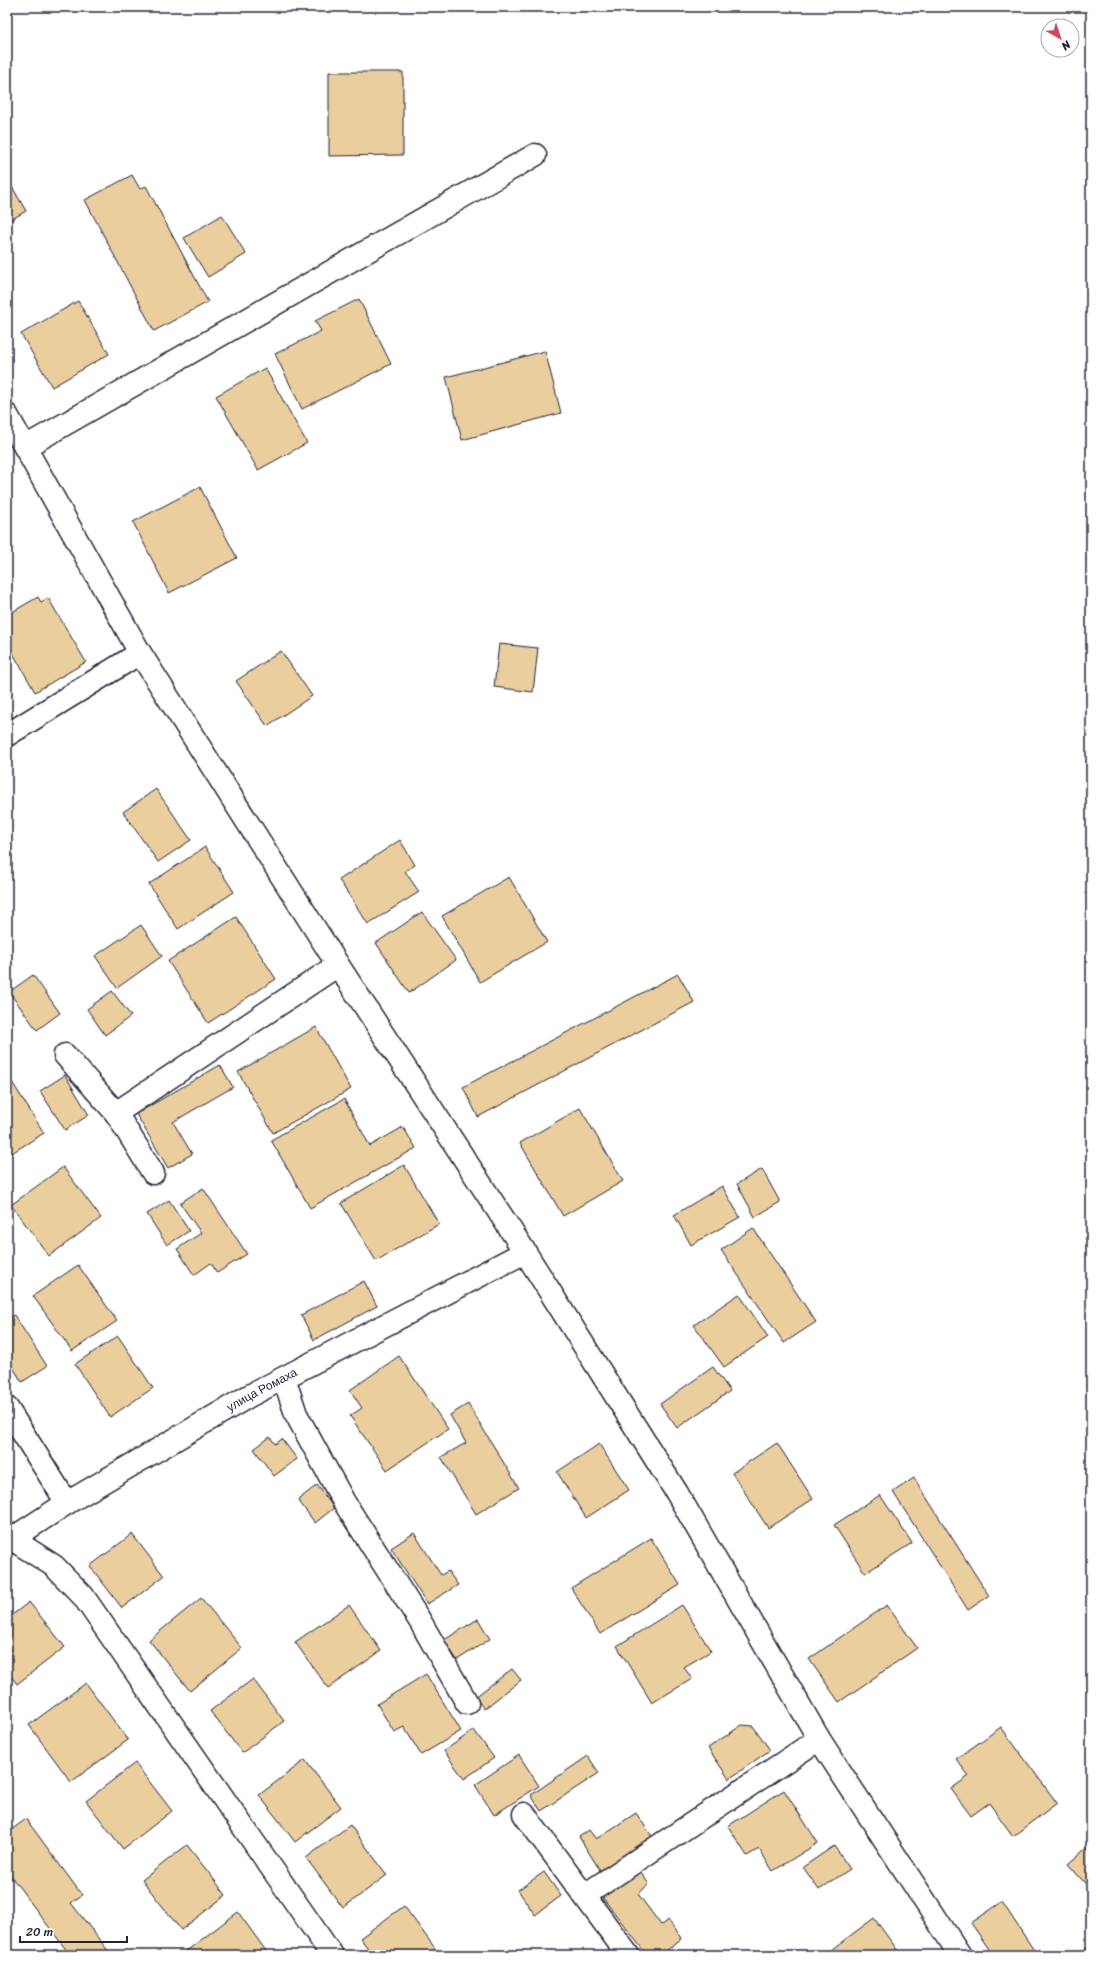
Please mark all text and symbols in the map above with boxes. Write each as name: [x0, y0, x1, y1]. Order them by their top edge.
north arrow: [1040, 18, 1080, 58]
text: N: [1057, 35, 1076, 55]
street label: улица Ромаха: [222, 1361, 302, 1418]
scale bar: [20, 1918, 127, 1944]
text: 20 m: [26, 1921, 53, 1943]

